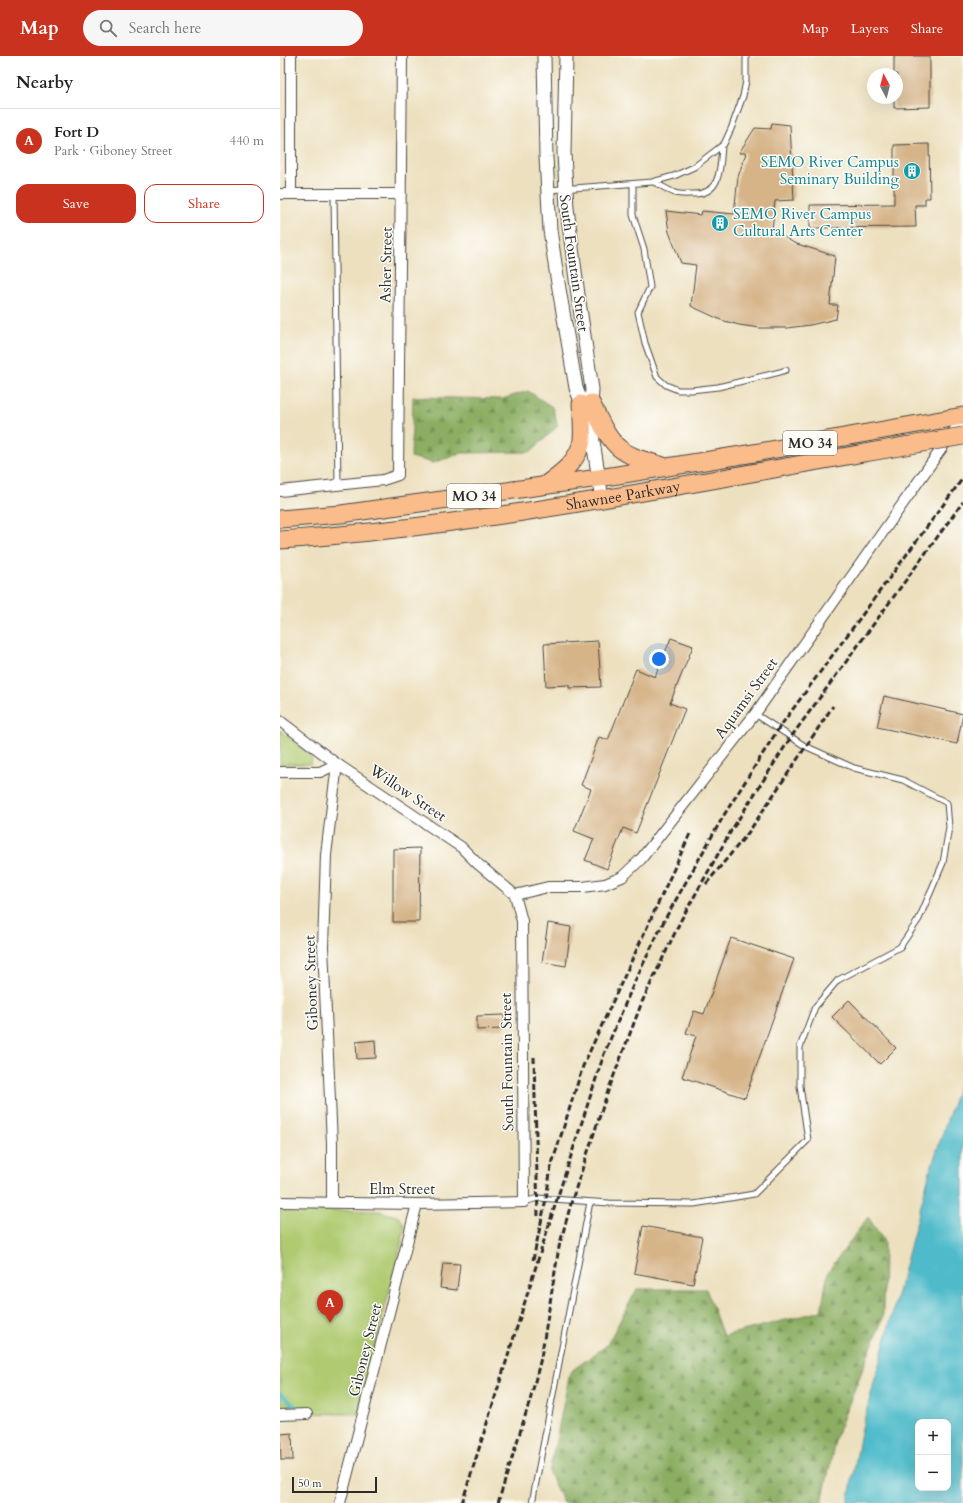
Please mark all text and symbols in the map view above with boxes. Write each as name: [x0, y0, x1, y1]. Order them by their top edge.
search box: [83, 10, 363, 46]
text: Map: [20, 15, 59, 41]
icon: search: [97, 17, 119, 39]
text: Search here: [129, 18, 201, 38]
text: Map: [802, 19, 829, 38]
text: Layers: [851, 19, 889, 38]
text: Share: [911, 19, 943, 38]
north arrow: [867, 68, 903, 104]
text: Nearby: [16, 71, 73, 94]
text: Fort D: [54, 122, 99, 142]
text: A: [24, 132, 34, 150]
text: 440 m: [230, 132, 264, 150]
text: Park · Giboney Street: [54, 142, 172, 160]
place label: SEMO River Campus Seminary Building: [761, 152, 900, 189]
building icon: SEMO River Campus Seminary Building: [902, 161, 922, 181]
button: Save: [16, 184, 136, 223]
button: Share: [144, 184, 264, 223]
street label: South Fountain Street: [554, 193, 594, 333]
place label: SEMO River Campus Cultural Arts Center: [733, 204, 871, 241]
building icon: SEMO River Campus Cultural Arts Center: [710, 213, 730, 233]
street label: Asher Street: [375, 226, 397, 303]
road number: MO 34: [783, 431, 837, 455]
street label: Shawnee Parkway: [564, 476, 682, 515]
road number: MO 34: [447, 484, 501, 508]
your location: [649, 649, 669, 669]
street label: Aquamsi Street: [710, 653, 782, 742]
street label: Willow Street: [365, 759, 451, 826]
street label: Giboney Street: [299, 935, 323, 1031]
street label: South Fountain Street: [496, 992, 518, 1131]
street label: Elm Street: [369, 1179, 435, 1199]
pin: A: [317, 1290, 343, 1323]
street label: Giboney Street: [344, 1301, 386, 1399]
map controls: [915, 1419, 951, 1491]
button: +: [915, 1419, 951, 1455]
button: −: [915, 1455, 951, 1491]
scale bar: [292, 1475, 377, 1494]
text: 50 m: [298, 1476, 322, 1491]

